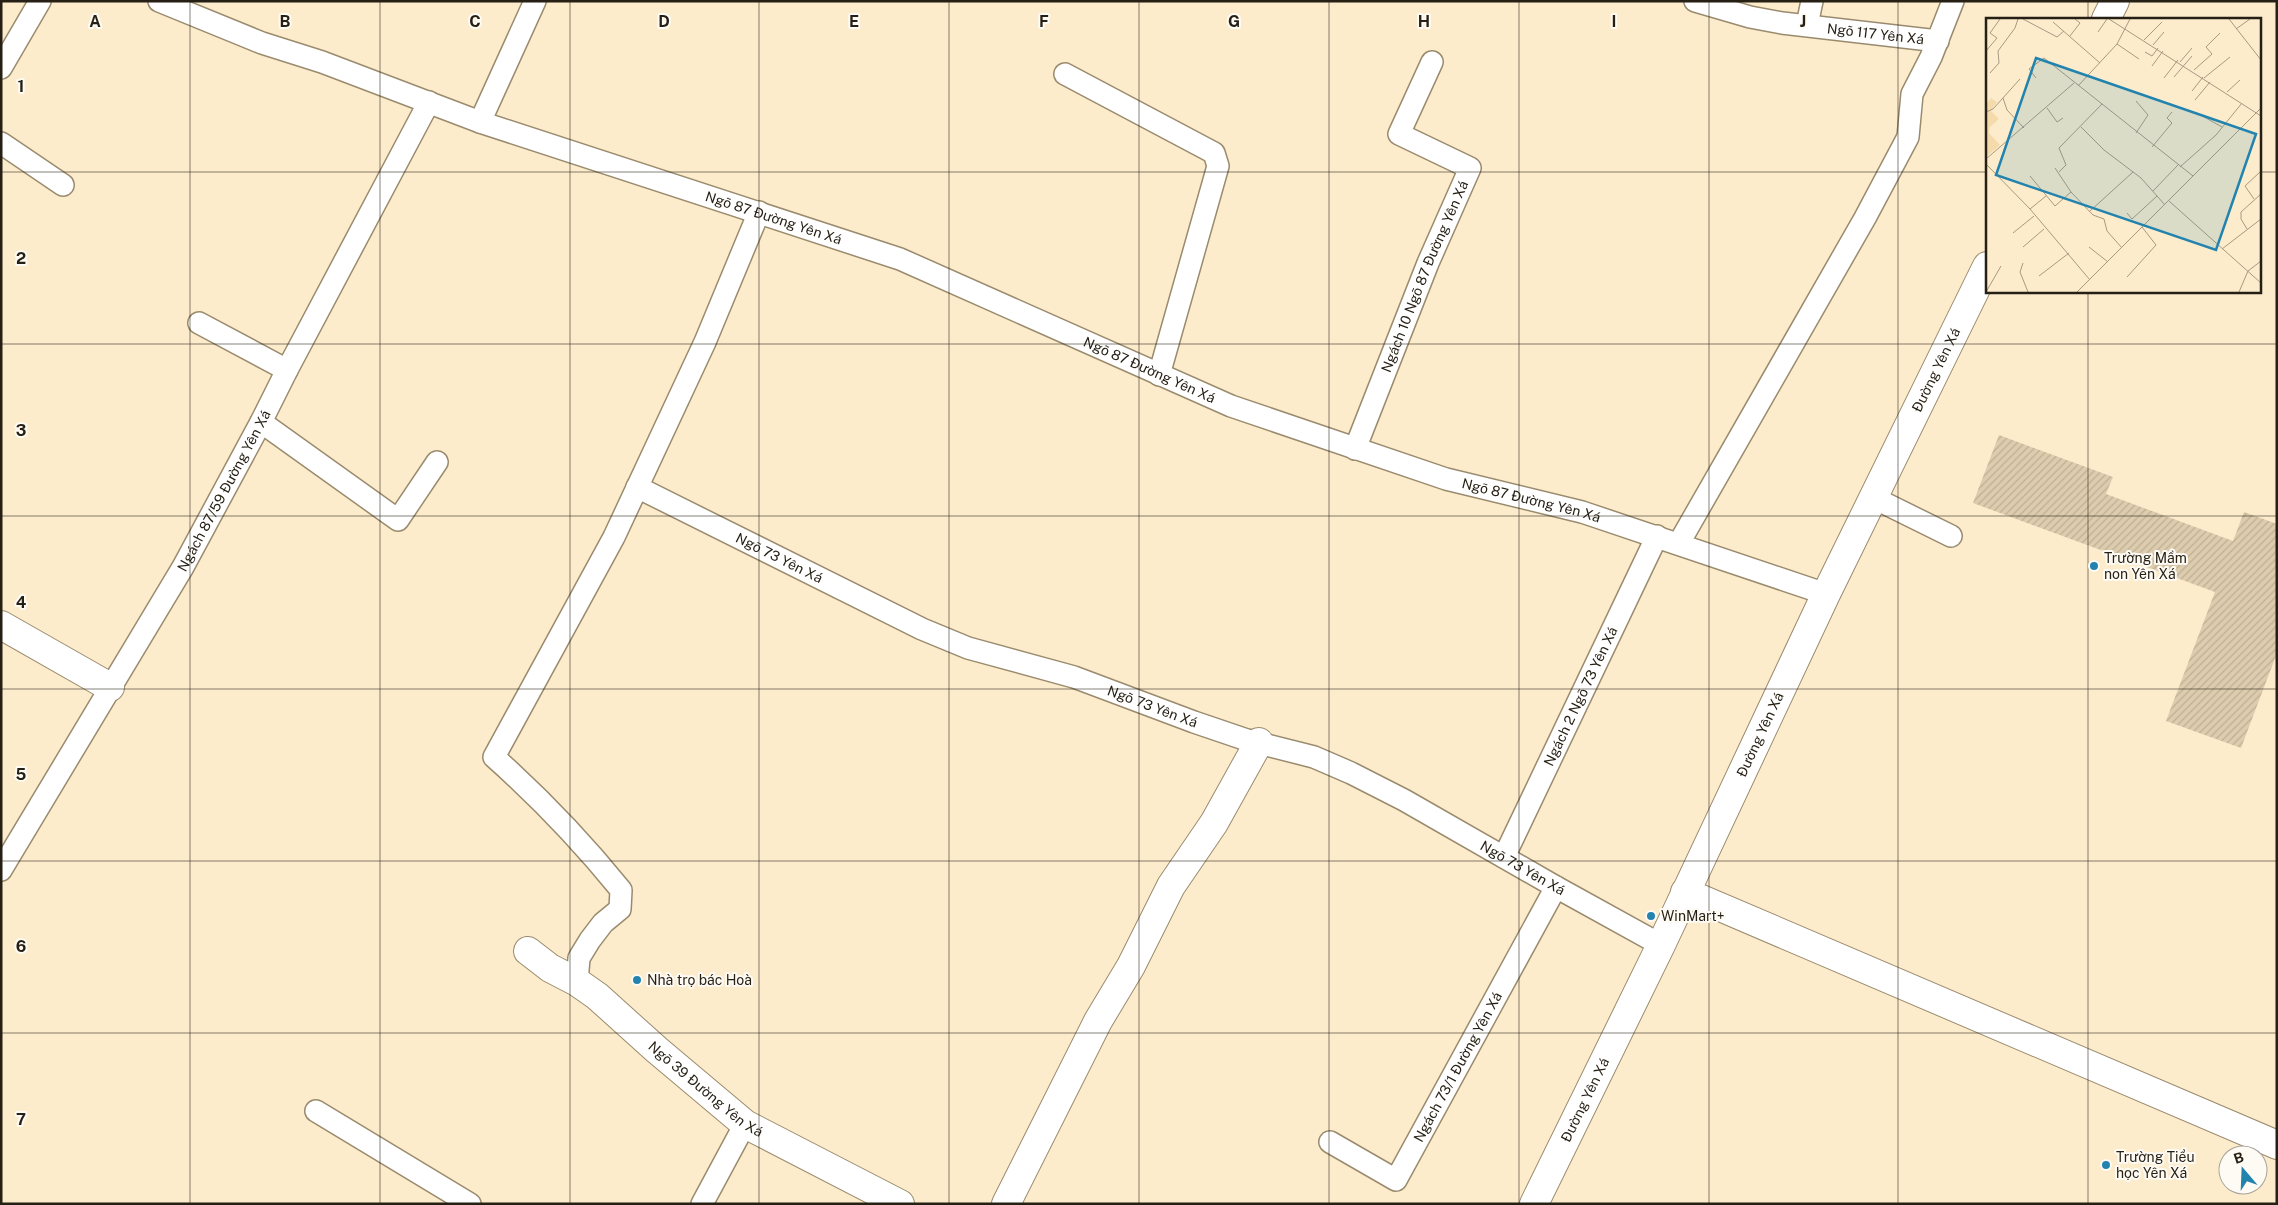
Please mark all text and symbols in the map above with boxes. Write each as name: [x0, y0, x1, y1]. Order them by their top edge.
text: A: [89, 12, 101, 31]
text: B: [280, 12, 291, 31]
text: C: [469, 12, 481, 31]
text: D: [658, 12, 670, 31]
text: E: [849, 12, 859, 31]
text: F: [1039, 12, 1049, 31]
text: G: [1228, 12, 1240, 31]
text: H: [1418, 12, 1430, 31]
text: I: [1612, 12, 1616, 31]
text: J: [1800, 12, 1806, 31]
inset map: [1986, 18, 2260, 292]
street label: Ngõ 117 Yên Xá: [1826, 20, 1925, 47]
text: 1: [18, 77, 24, 96]
street label: Ngách 10 Ngõ 87 Đường Yên Xá: [1378, 178, 1471, 375]
street label: Ngõ 87 Đường Yên Xá: [703, 188, 844, 247]
text: 2: [16, 249, 26, 268]
street label: Đường Yên Xá: [1909, 325, 1963, 415]
street label: Ngõ 87 Đường Yên Xá: [1081, 334, 1218, 406]
street label: Ngách 87/59 Đường Yên Xá: [174, 407, 274, 574]
text: 3: [16, 421, 26, 440]
street label: Ngõ 87 Đường Yên Xá: [1460, 475, 1603, 526]
street label: Ngõ 73 Yên Xá: [733, 530, 825, 586]
place label: Trường Mầm non Yên Xá: [2104, 550, 2187, 582]
marker: Trường Mầm non Yên Xá: [2088, 560, 2100, 572]
text: 4: [16, 593, 27, 612]
street label: Ngách 2 Ngõ 73 Yên Xá: [1541, 624, 1621, 769]
street label: Ngõ 73 Yên Xá: [1105, 682, 1200, 731]
street label: Đường Yên Xá: [1733, 690, 1787, 779]
text: 5: [16, 765, 27, 784]
street label: Ngõ 73 Yên Xá: [1478, 837, 1568, 898]
place label: WinMart+: [1661, 908, 1725, 924]
marker: WinMart+: [1645, 910, 1657, 922]
text: 6: [16, 937, 26, 956]
place label: Nhà trọ bác Hoà: [647, 972, 752, 988]
marker: Nhà trọ bác Hoà: [631, 974, 643, 986]
street label: Ngách 73/1 Đường Yên Xá: [1410, 989, 1505, 1145]
street label: Ngõ 39 Đường Yên Xá: [645, 1038, 766, 1140]
street label: Đường Yên Xá: [1558, 1055, 1612, 1145]
text: 7: [16, 1110, 26, 1129]
north arrow: [2218, 1145, 2268, 1195]
place label: Trường Tiểu học Yên Xá: [2116, 1149, 2195, 1181]
text: B: [2232, 1149, 2246, 1167]
marker: Trường Tiểu học Yên Xá: [2100, 1159, 2112, 1171]

